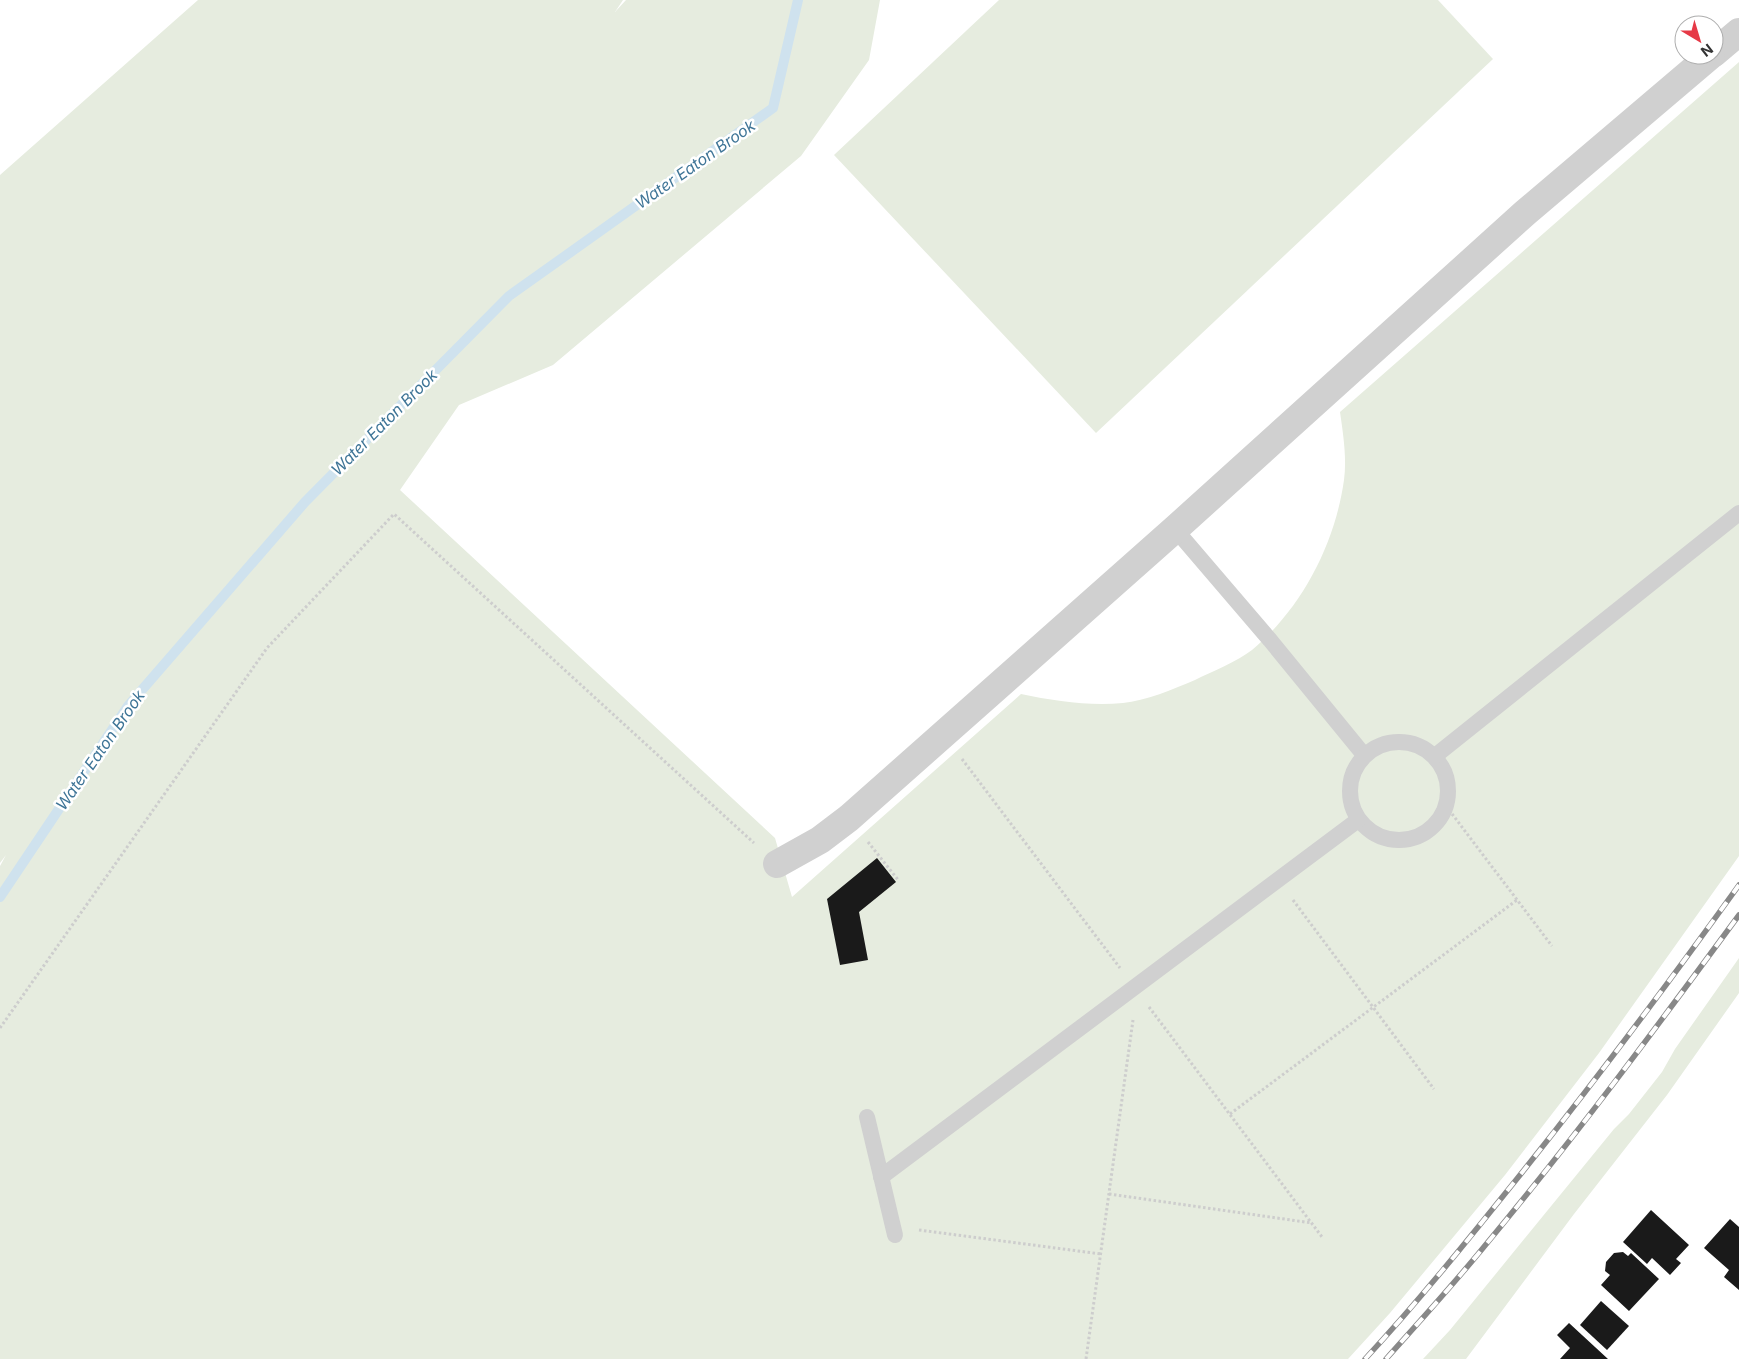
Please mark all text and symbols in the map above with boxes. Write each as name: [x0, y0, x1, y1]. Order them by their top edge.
north arrow: [1674, 15, 1724, 65]
text: N: [1698, 41, 1717, 61]
water label: Water Eaton Brook: [631, 115, 759, 213]
water label: Water Eaton Brook: [327, 365, 441, 479]
water label: Water Eaton Brook: [51, 686, 149, 814]

